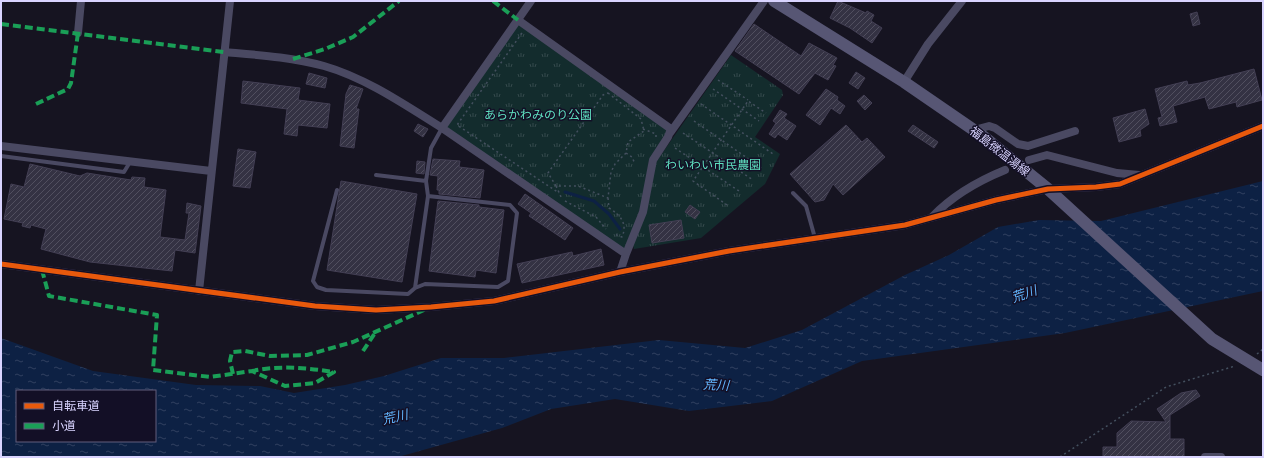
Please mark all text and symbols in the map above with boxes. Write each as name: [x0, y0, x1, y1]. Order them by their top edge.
park label: あらかわみのり公園: [484, 106, 592, 123]
street label: 福島微温湯線: [966, 122, 1034, 180]
park label: わいわい市民農園: [665, 156, 761, 173]
water label: 荒川: [1009, 280, 1041, 307]
water label: 荒川: [703, 375, 731, 395]
legend: [16, 390, 156, 442]
text: 自転車道: [52, 397, 100, 414]
water label: 荒川: [380, 404, 412, 429]
text: 小道: [52, 417, 76, 434]

